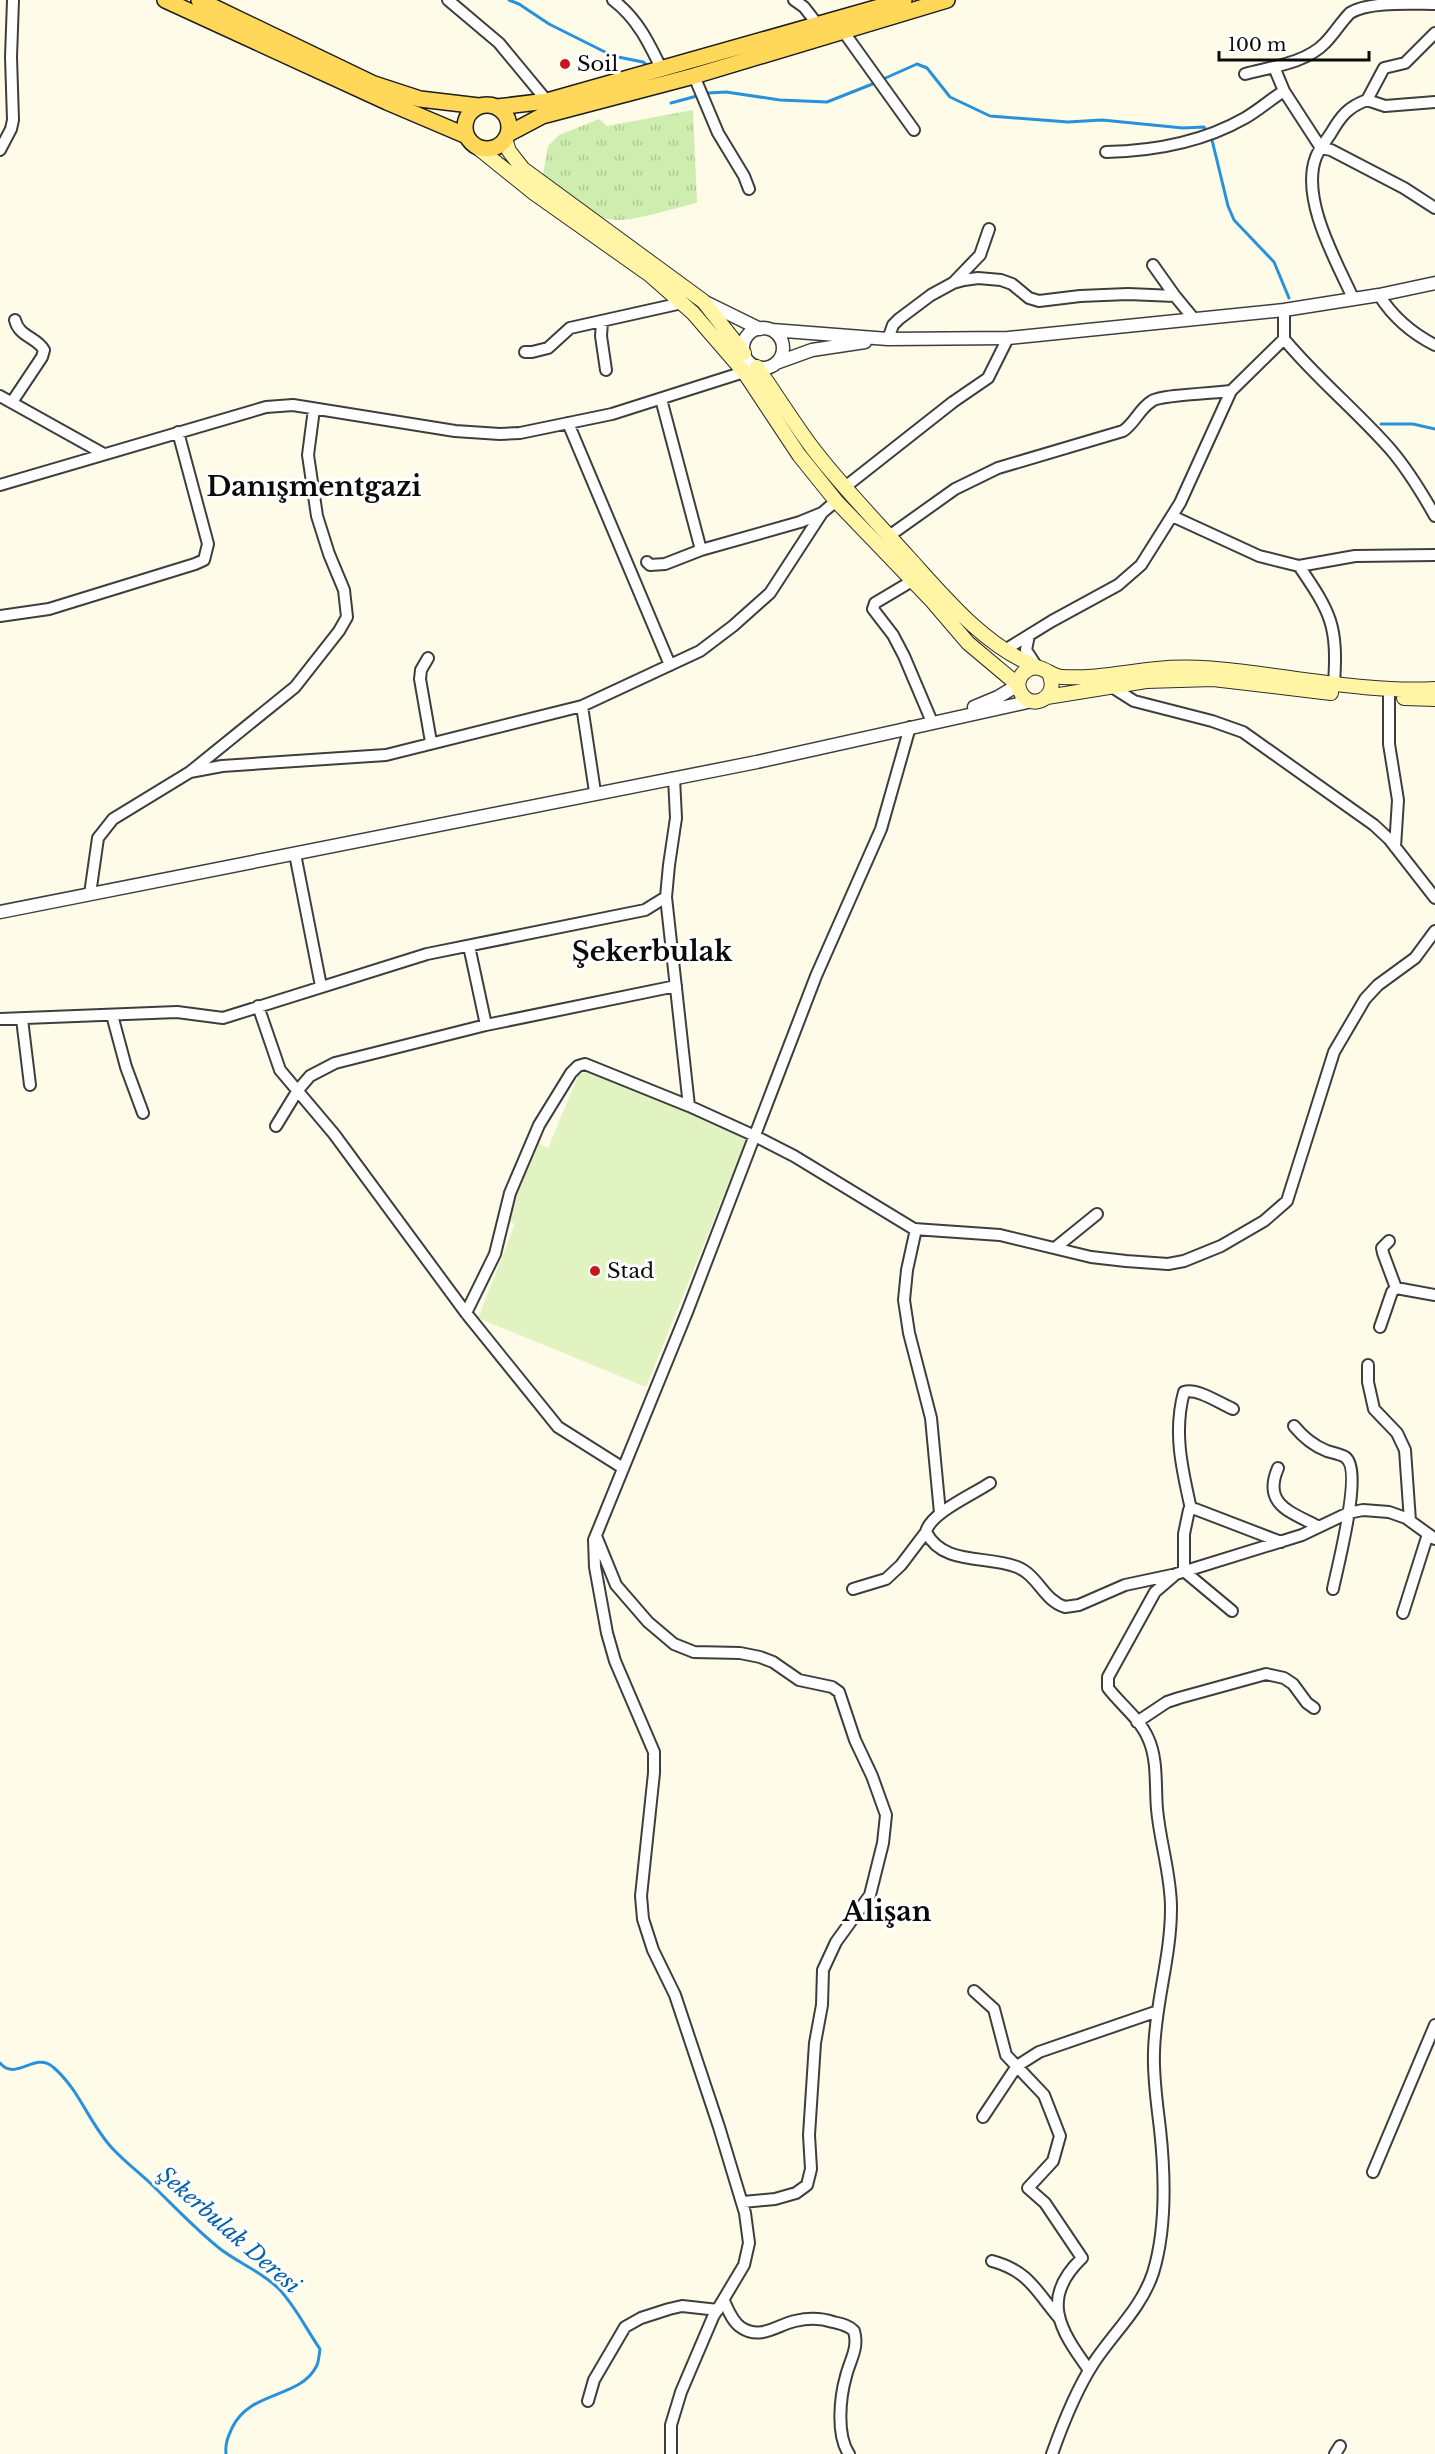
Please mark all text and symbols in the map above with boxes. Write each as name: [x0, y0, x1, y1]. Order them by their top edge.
scale bar: [1219, 24, 1369, 62]
text: 100 m: [1228, 34, 1286, 56]
place label: Soil: [577, 51, 618, 77]
marker: Soil: [558, 57, 572, 71]
district label: Danışmentgazi: [207, 470, 422, 503]
district label: Şekerbulak: [572, 935, 733, 968]
place label: Stad: [607, 1258, 654, 1284]
marker: Stad: [588, 1264, 602, 1278]
district label: Alişan: [842, 1895, 932, 1928]
water label: Şekerbulak Deresi: [152, 2161, 306, 2300]

